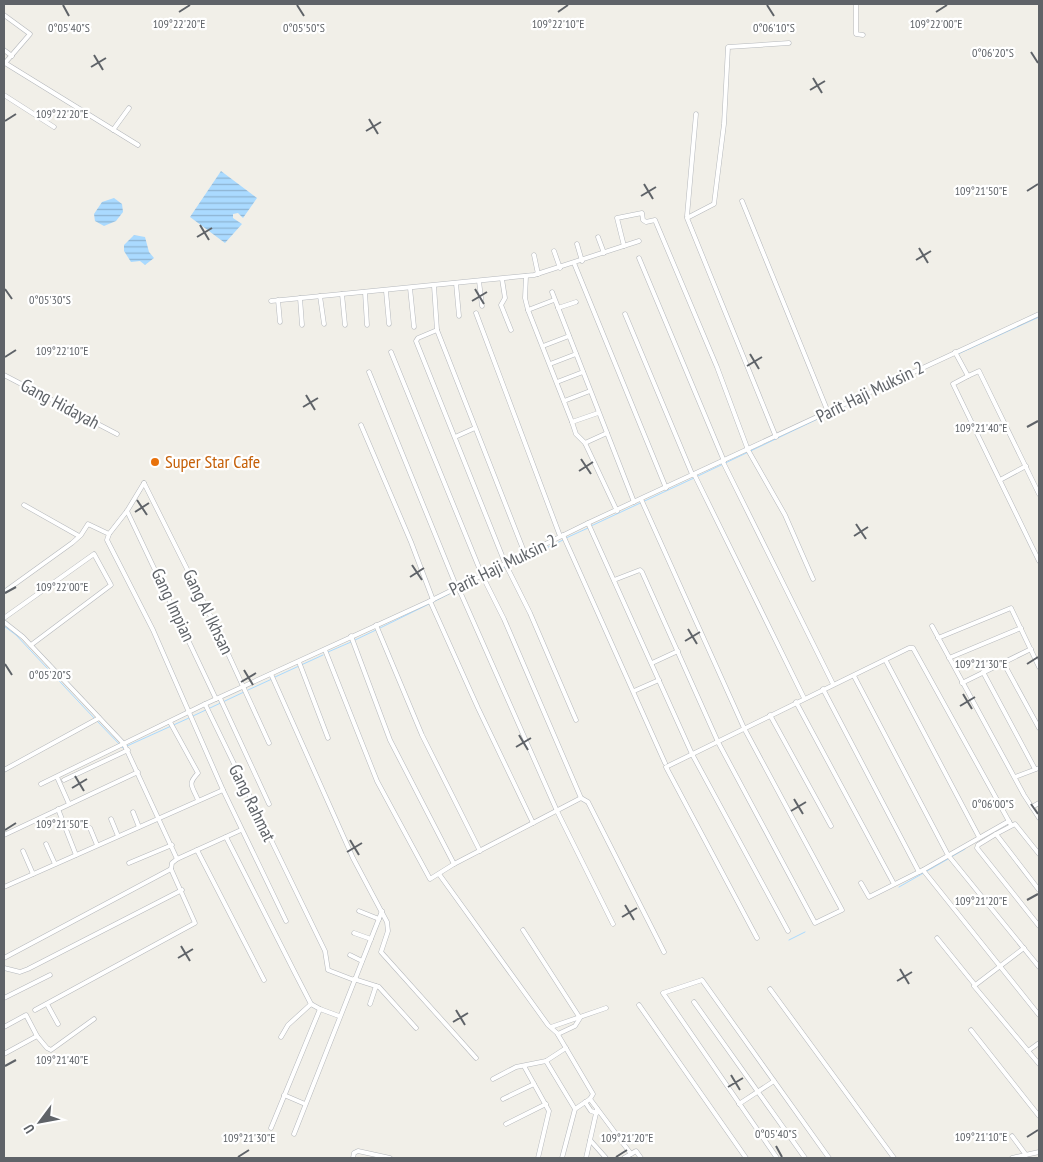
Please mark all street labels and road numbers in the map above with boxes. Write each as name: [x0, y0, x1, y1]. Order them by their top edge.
street label: Parit Haji Muksin 2: [812, 356, 927, 428]
street label: Gang Hidayah: [17, 373, 104, 434]
street label: Parit Haji Muksin 2: [445, 529, 560, 601]
street label: Gang Impian: [146, 564, 200, 645]
street label: Gang Al Ikhsan: [178, 565, 239, 658]
street label: Gang Rahmat: [224, 760, 281, 845]

